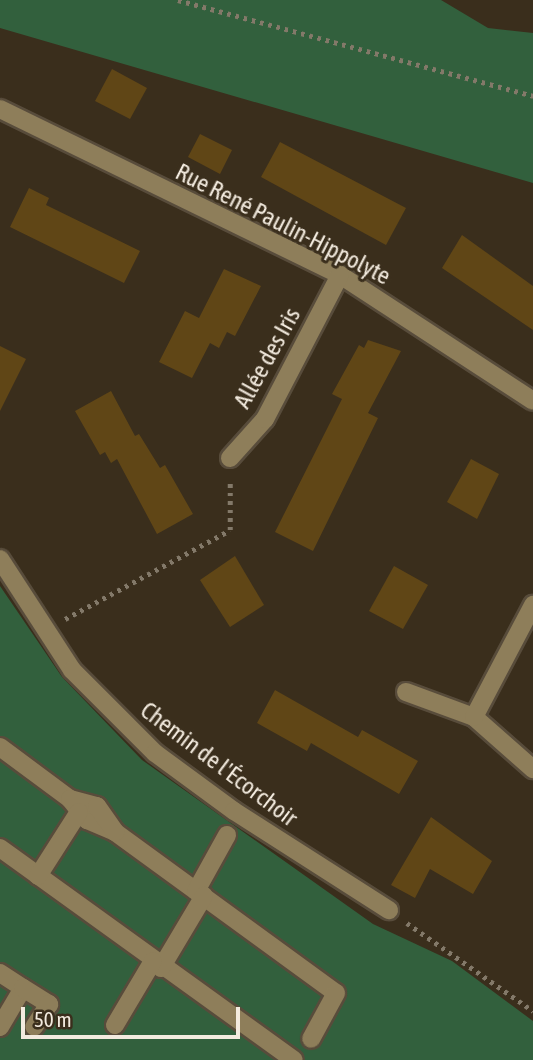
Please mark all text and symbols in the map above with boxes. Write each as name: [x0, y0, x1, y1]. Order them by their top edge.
street label: Rue René Paulin-Hippolyte: [171, 157, 395, 291]
street label: Allée des Iris: [228, 303, 306, 413]
street label: Chemin de l'Écorchoir: [135, 696, 303, 832]
scale bar: [24, 993, 243, 1038]
text: 50 m: [34, 1007, 72, 1031]

